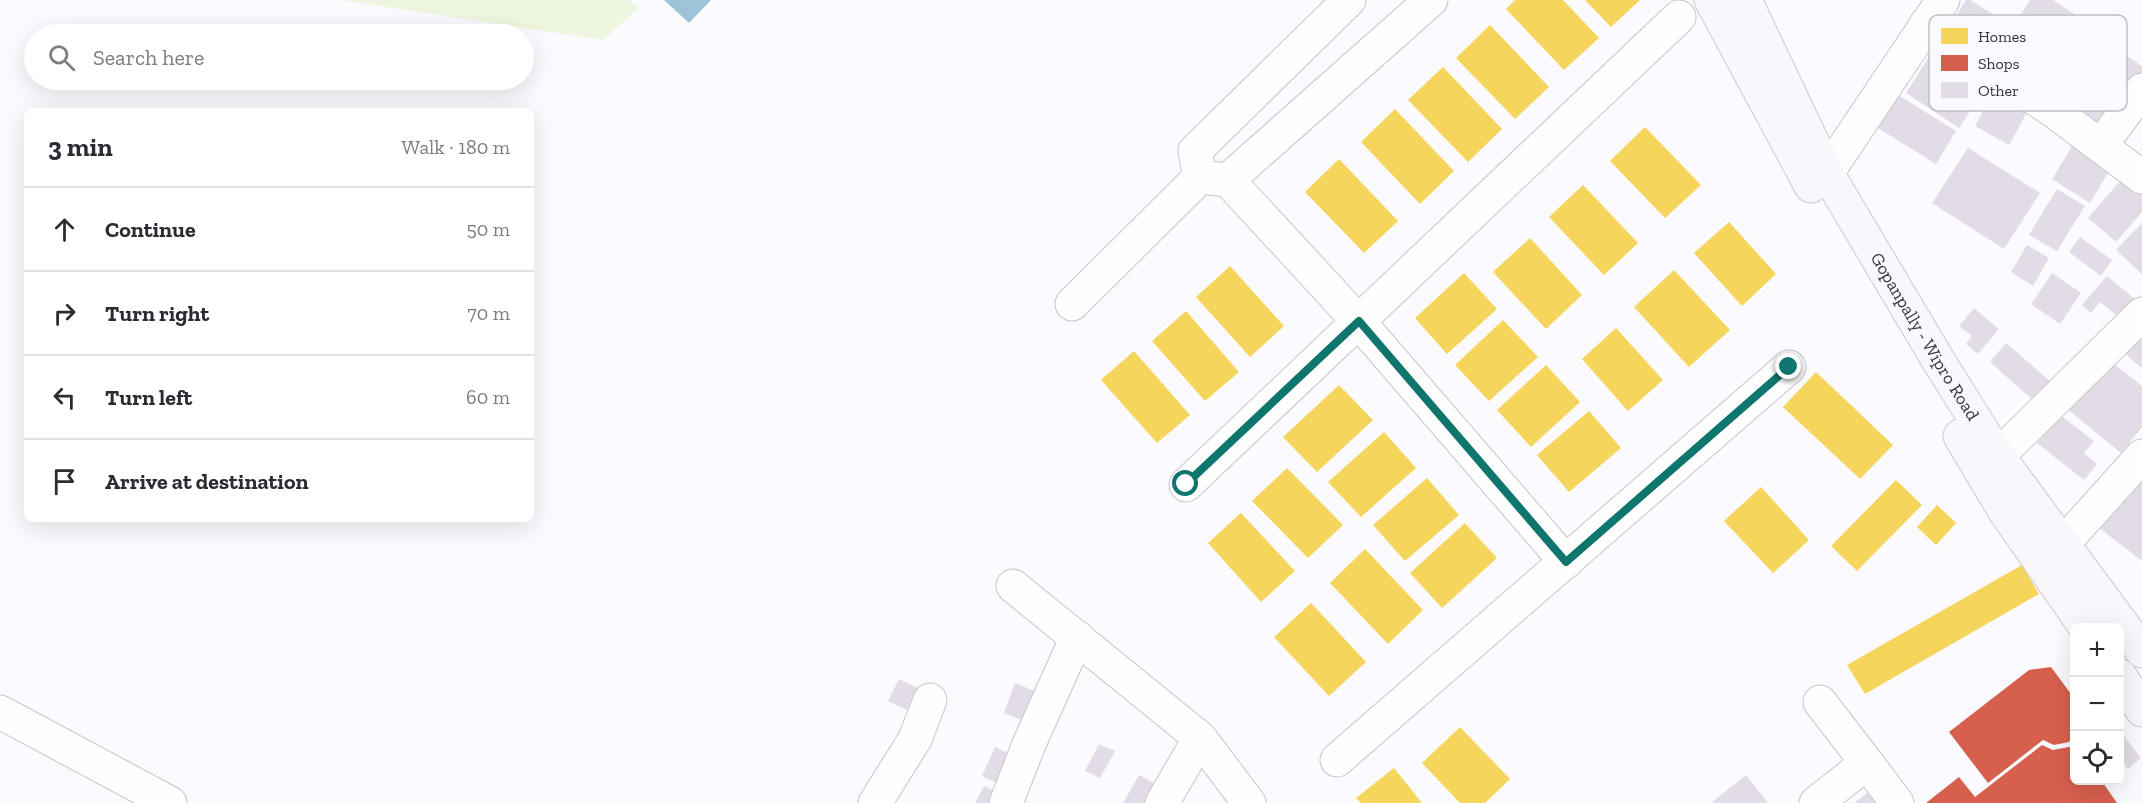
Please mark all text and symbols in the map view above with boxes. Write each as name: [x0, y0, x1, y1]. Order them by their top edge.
legend: [1929, 15, 2127, 111]
search box: [24, 24, 534, 90]
text: Homes: [1978, 27, 2026, 46]
icon: search: [45, 41, 78, 74]
text: Search here: [93, 44, 204, 71]
text: Shops: [1978, 54, 2020, 73]
text: Other: [1978, 81, 2019, 100]
text: 3 min: [48, 131, 113, 163]
text: Walk · 180 m: [402, 135, 510, 159]
icon: ahead: [48, 213, 81, 246]
text: Continue: [105, 216, 196, 243]
text: 50 m: [466, 217, 510, 241]
street label: Gopanpally - Wipro Road: [1866, 249, 1984, 425]
icon: right: [48, 297, 81, 330]
text: Turn right: [105, 300, 209, 327]
text: 70 m: [467, 301, 510, 325]
route end: [1775, 353, 1801, 379]
icon: left: [48, 381, 81, 414]
text: Turn left: [105, 384, 192, 411]
text: 60 m: [466, 385, 510, 409]
icon: arrive: [48, 465, 81, 498]
text: Arrive at destination: [105, 468, 308, 495]
route start: [1172, 470, 1198, 496]
map controls: [2070, 623, 2124, 785]
button: +: [2070, 623, 2124, 677]
button: −: [2070, 677, 2124, 731]
button: locate: [2070, 731, 2124, 785]

